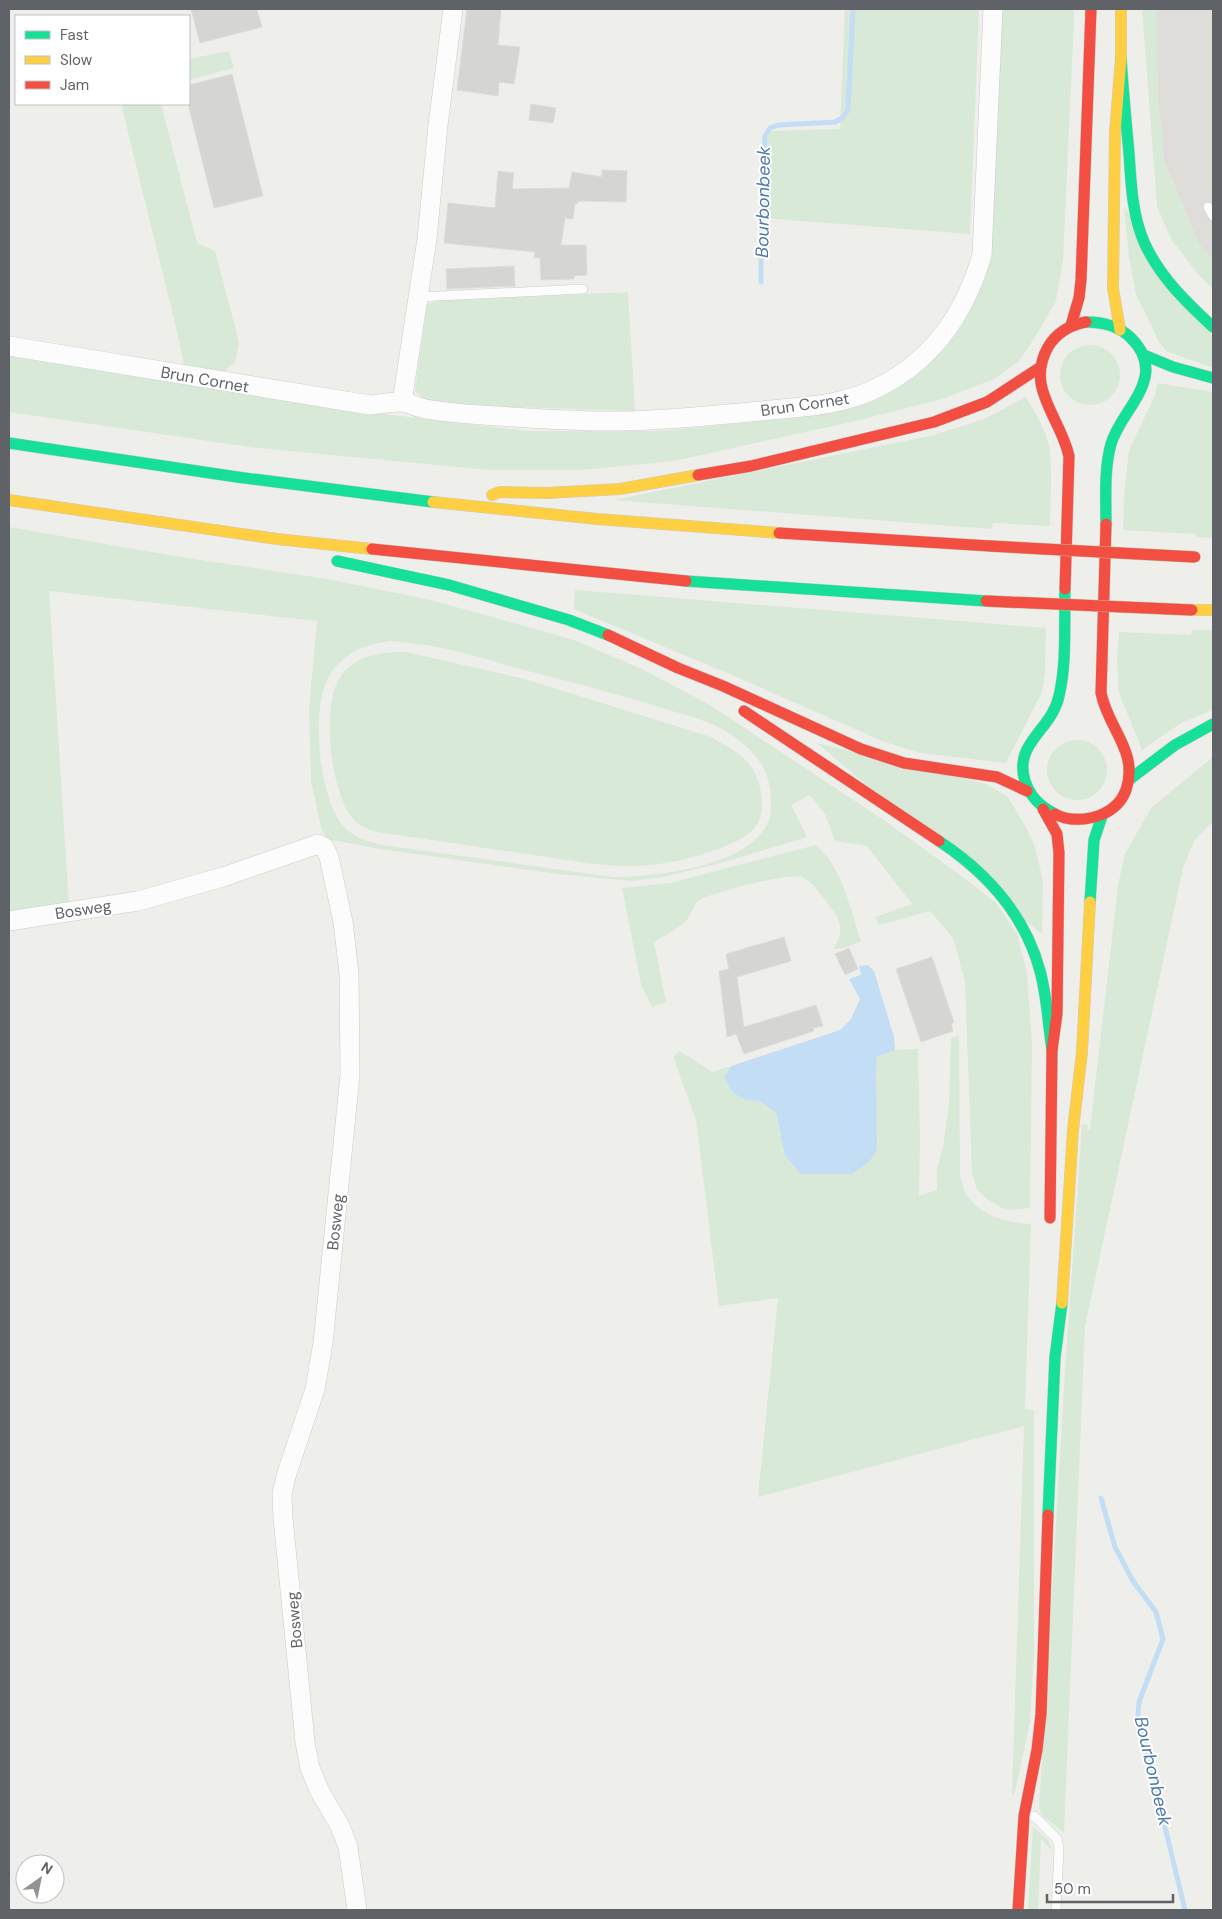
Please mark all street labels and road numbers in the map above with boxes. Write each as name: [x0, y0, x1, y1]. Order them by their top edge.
street label: Brun Cornet: [159, 361, 251, 398]
street label: Brun Cornet: [759, 388, 851, 421]
street label: Bosweg: [53, 895, 113, 924]
street label: Bosweg: [322, 1193, 349, 1251]
street label: Bosweg: [282, 1591, 307, 1649]

